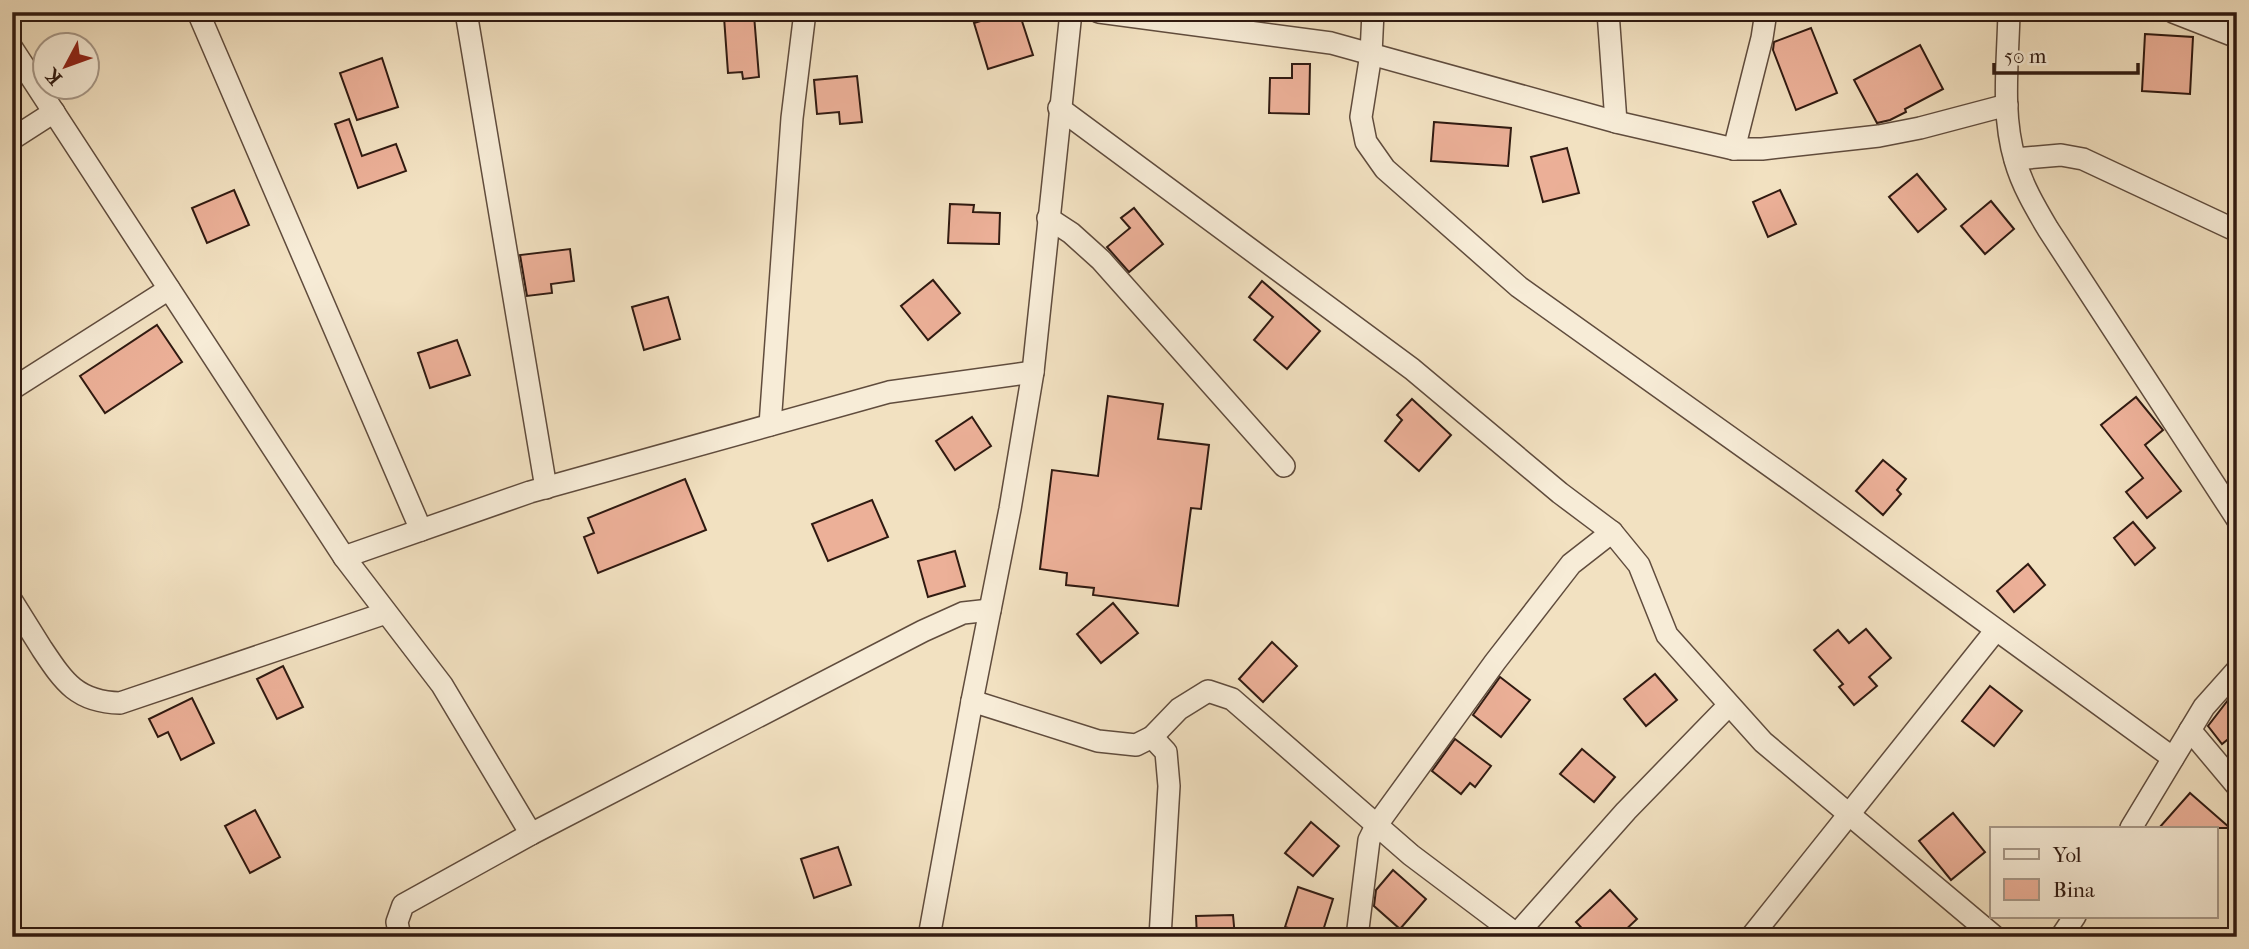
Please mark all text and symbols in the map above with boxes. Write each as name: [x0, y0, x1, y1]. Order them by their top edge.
north arrow: [32, 32, 102, 102]
scale bar: [1994, 32, 2137, 76]
text: 50 m: [2004, 44, 2047, 68]
text: K: [40, 63, 67, 89]
legend: [1990, 827, 2218, 918]
text: Yol: [2052, 843, 2082, 867]
text: Bina: [2053, 878, 2095, 902]

